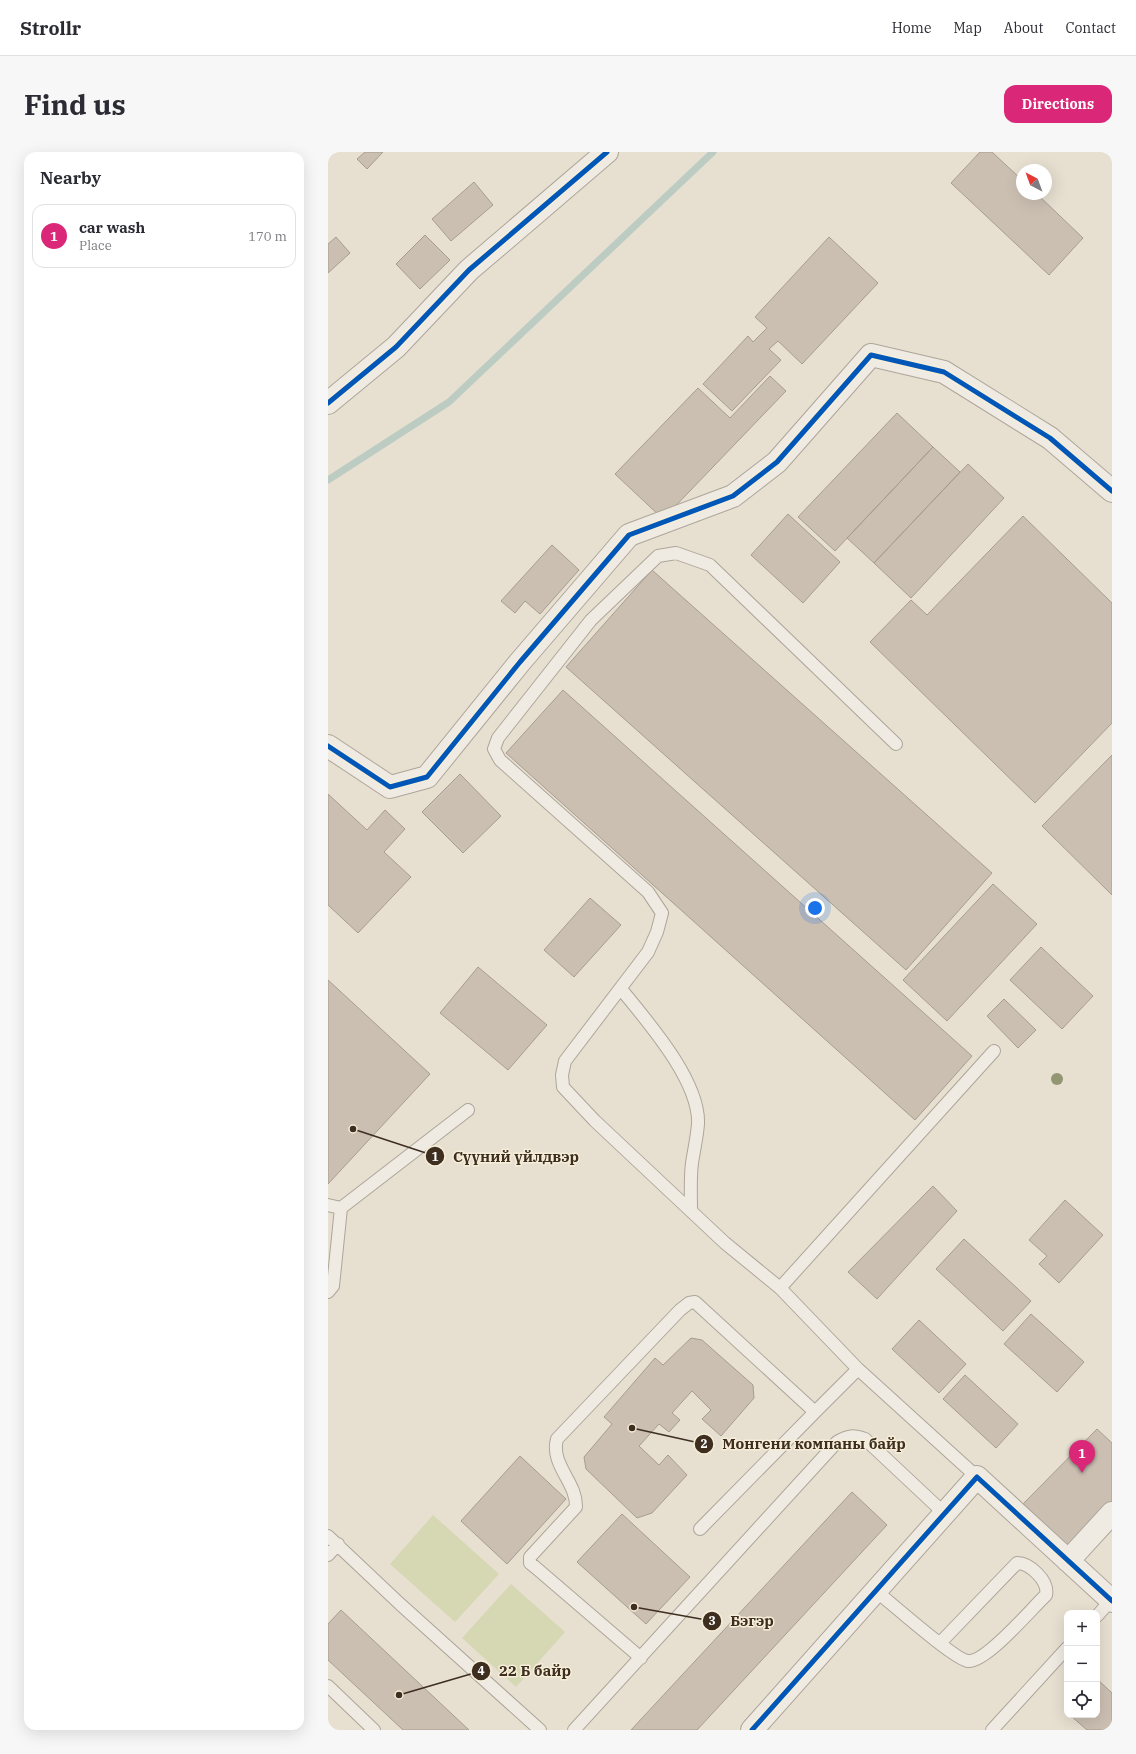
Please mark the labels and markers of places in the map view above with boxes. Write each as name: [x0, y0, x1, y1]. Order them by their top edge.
callout: Сүүний үйлдвэр: [425, 1143, 587, 1170]
callout: Монгени компаны байр: [694, 1430, 914, 1457]
pin: 1: [1069, 1440, 1095, 1473]
callout: Бэгэр: [702, 1607, 782, 1634]
callout: 22 Б байр: [471, 1657, 579, 1684]

